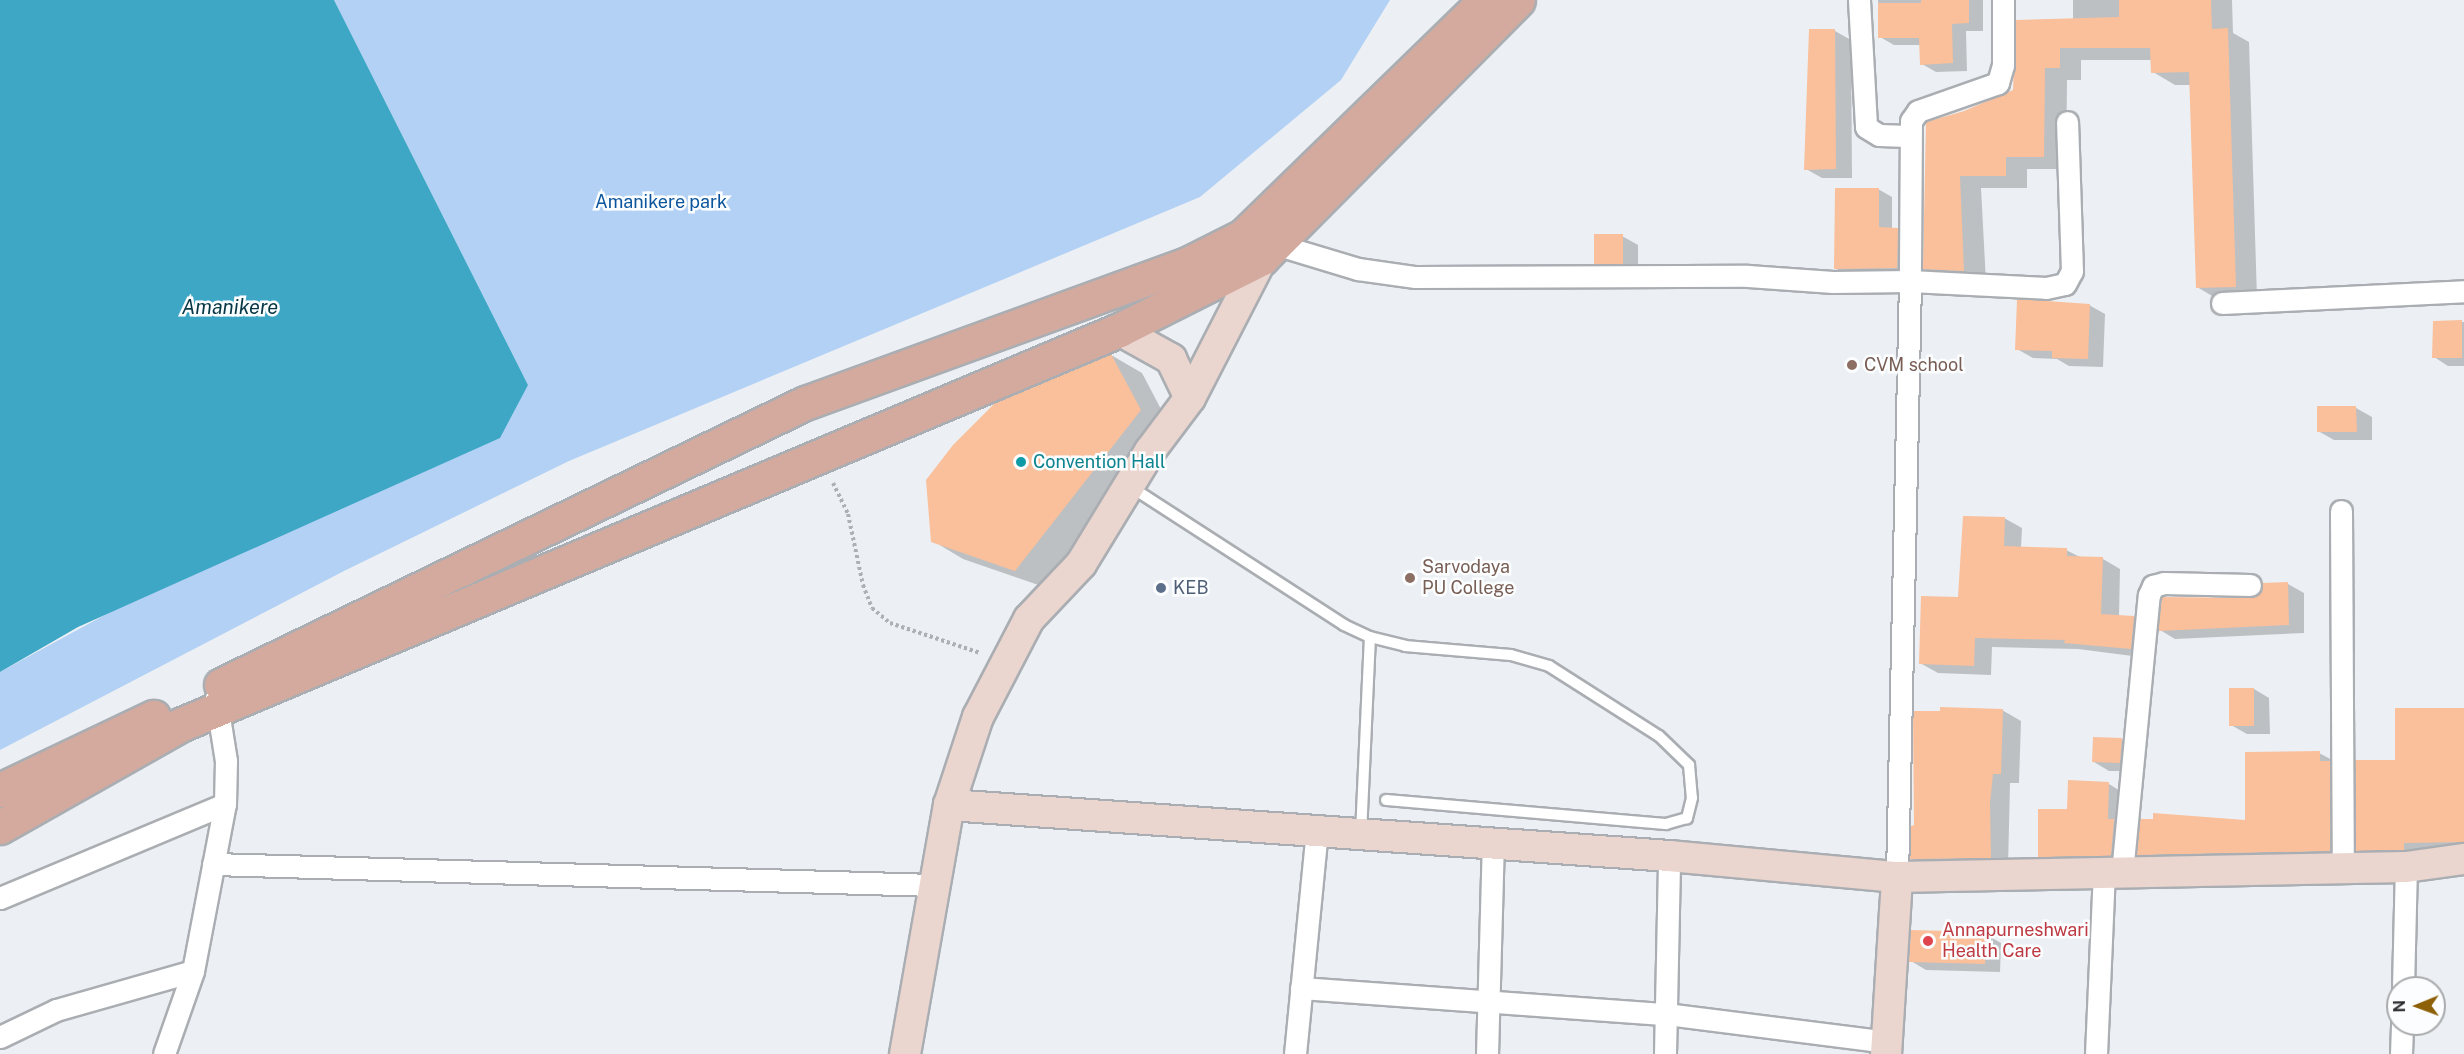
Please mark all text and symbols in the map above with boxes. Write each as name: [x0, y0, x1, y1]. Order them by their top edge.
park label: Amanikere park: [595, 191, 727, 213]
water label: Amanikere: [182, 295, 278, 319]
place label: CVM school: [1864, 354, 1964, 376]
marker: CVM school: [1845, 358, 1859, 372]
place label: Convention Hall: [1033, 451, 1165, 473]
marker: Convention Hall: [1014, 455, 1028, 469]
place label: Sarvodaya PU College: [1422, 557, 1514, 600]
marker: Sarvodaya PU College: [1403, 571, 1417, 585]
place label: KEB: [1173, 577, 1209, 599]
marker: KEB: [1154, 581, 1168, 595]
place label: Annapurneshwari Health Care: [1942, 920, 2089, 962]
marker: Annapurneshwari Health Care: [1919, 932, 1937, 950]
north arrow: [2386, 976, 2446, 1036]
text: N: [2390, 1000, 2409, 1013]

